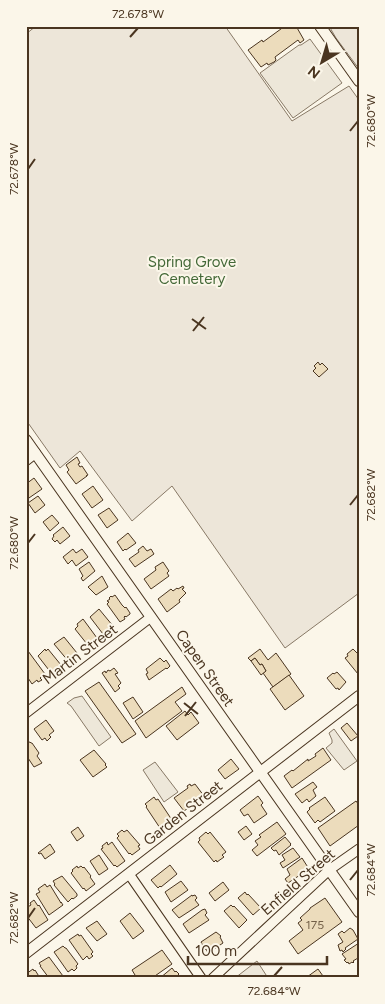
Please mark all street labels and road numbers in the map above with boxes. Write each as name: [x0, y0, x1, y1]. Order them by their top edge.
street label: Martin Street: [39, 620, 121, 688]
street label: Capen Street: [172, 626, 238, 710]
street label: Garden Street: [140, 776, 226, 849]
street label: Enfield Street: [257, 845, 339, 919]

